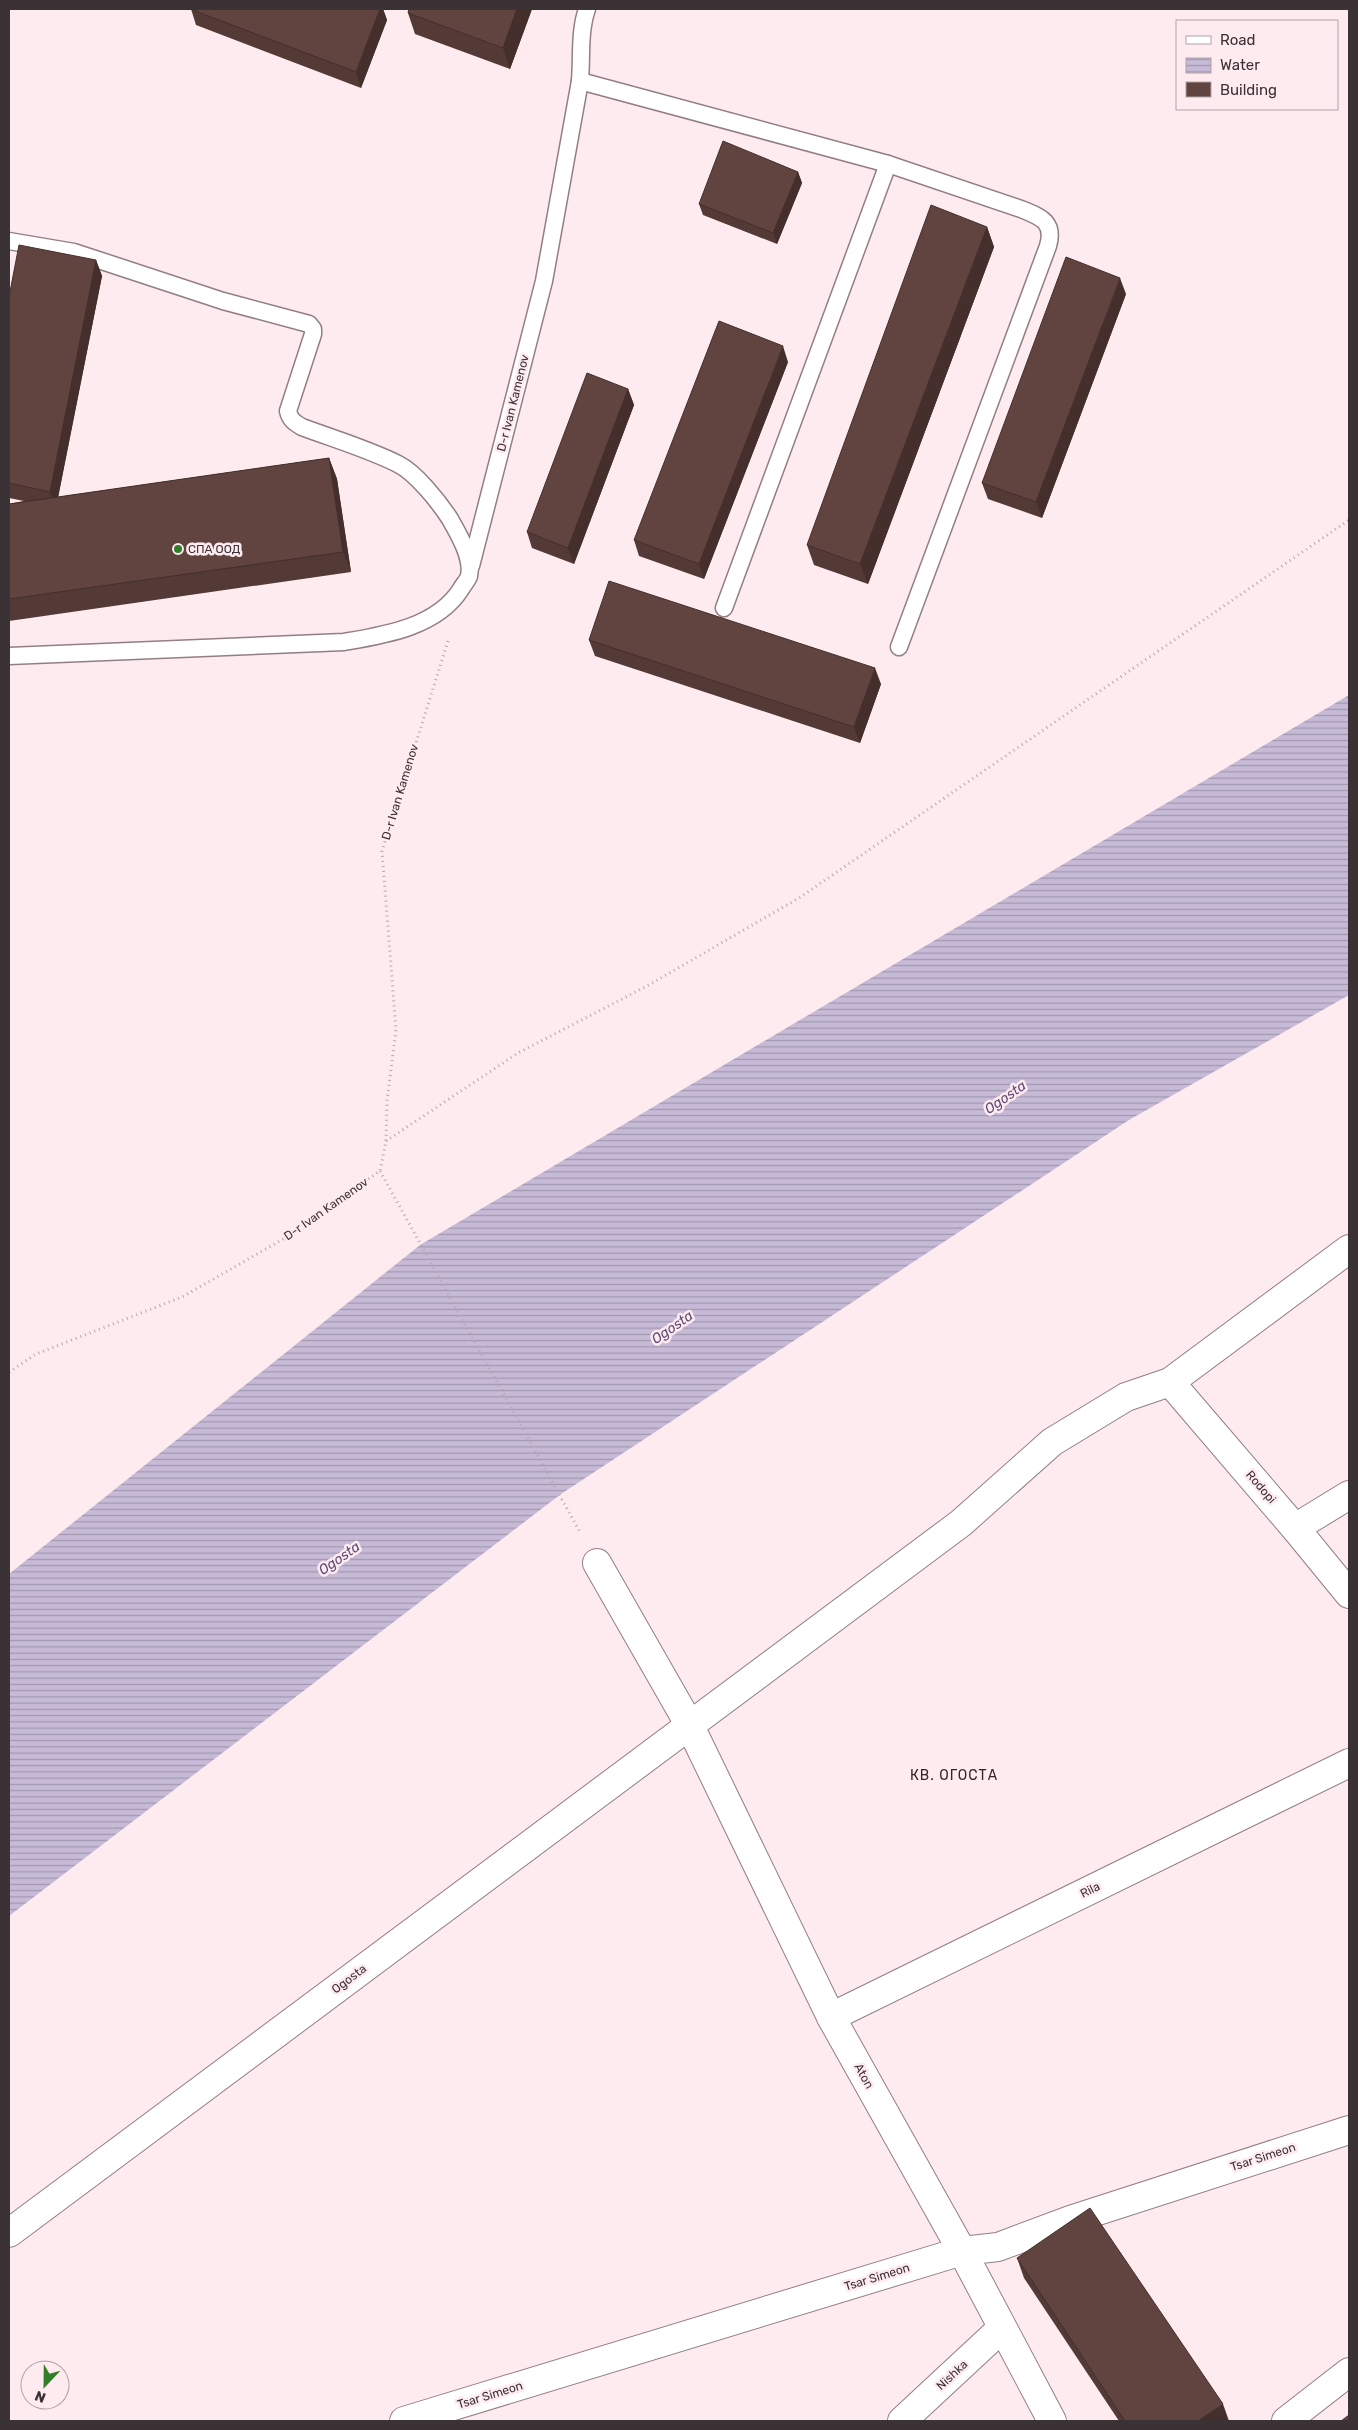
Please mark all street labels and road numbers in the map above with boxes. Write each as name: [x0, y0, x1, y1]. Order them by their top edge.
street label: D-r Ivan Kamenov: [494, 353, 532, 453]
street label: D-r Ivan Kamenov: [379, 742, 421, 842]
street label: D-r Ivan Kamenov: [281, 1175, 371, 1243]
street label: Rodopi: [1243, 1468, 1279, 1506]
street label: Rila: [1078, 1879, 1102, 1901]
street label: Ogosta: [329, 1961, 369, 1997]
street label: Aton: [851, 2061, 877, 2091]
street label: Tsar Simeon: [1229, 2140, 1297, 2174]
street label: Tsar Simeon: [843, 2260, 911, 2294]
street label: Nishka: [934, 2357, 970, 2393]
street label: Tsar Simeon: [456, 2378, 524, 2412]

